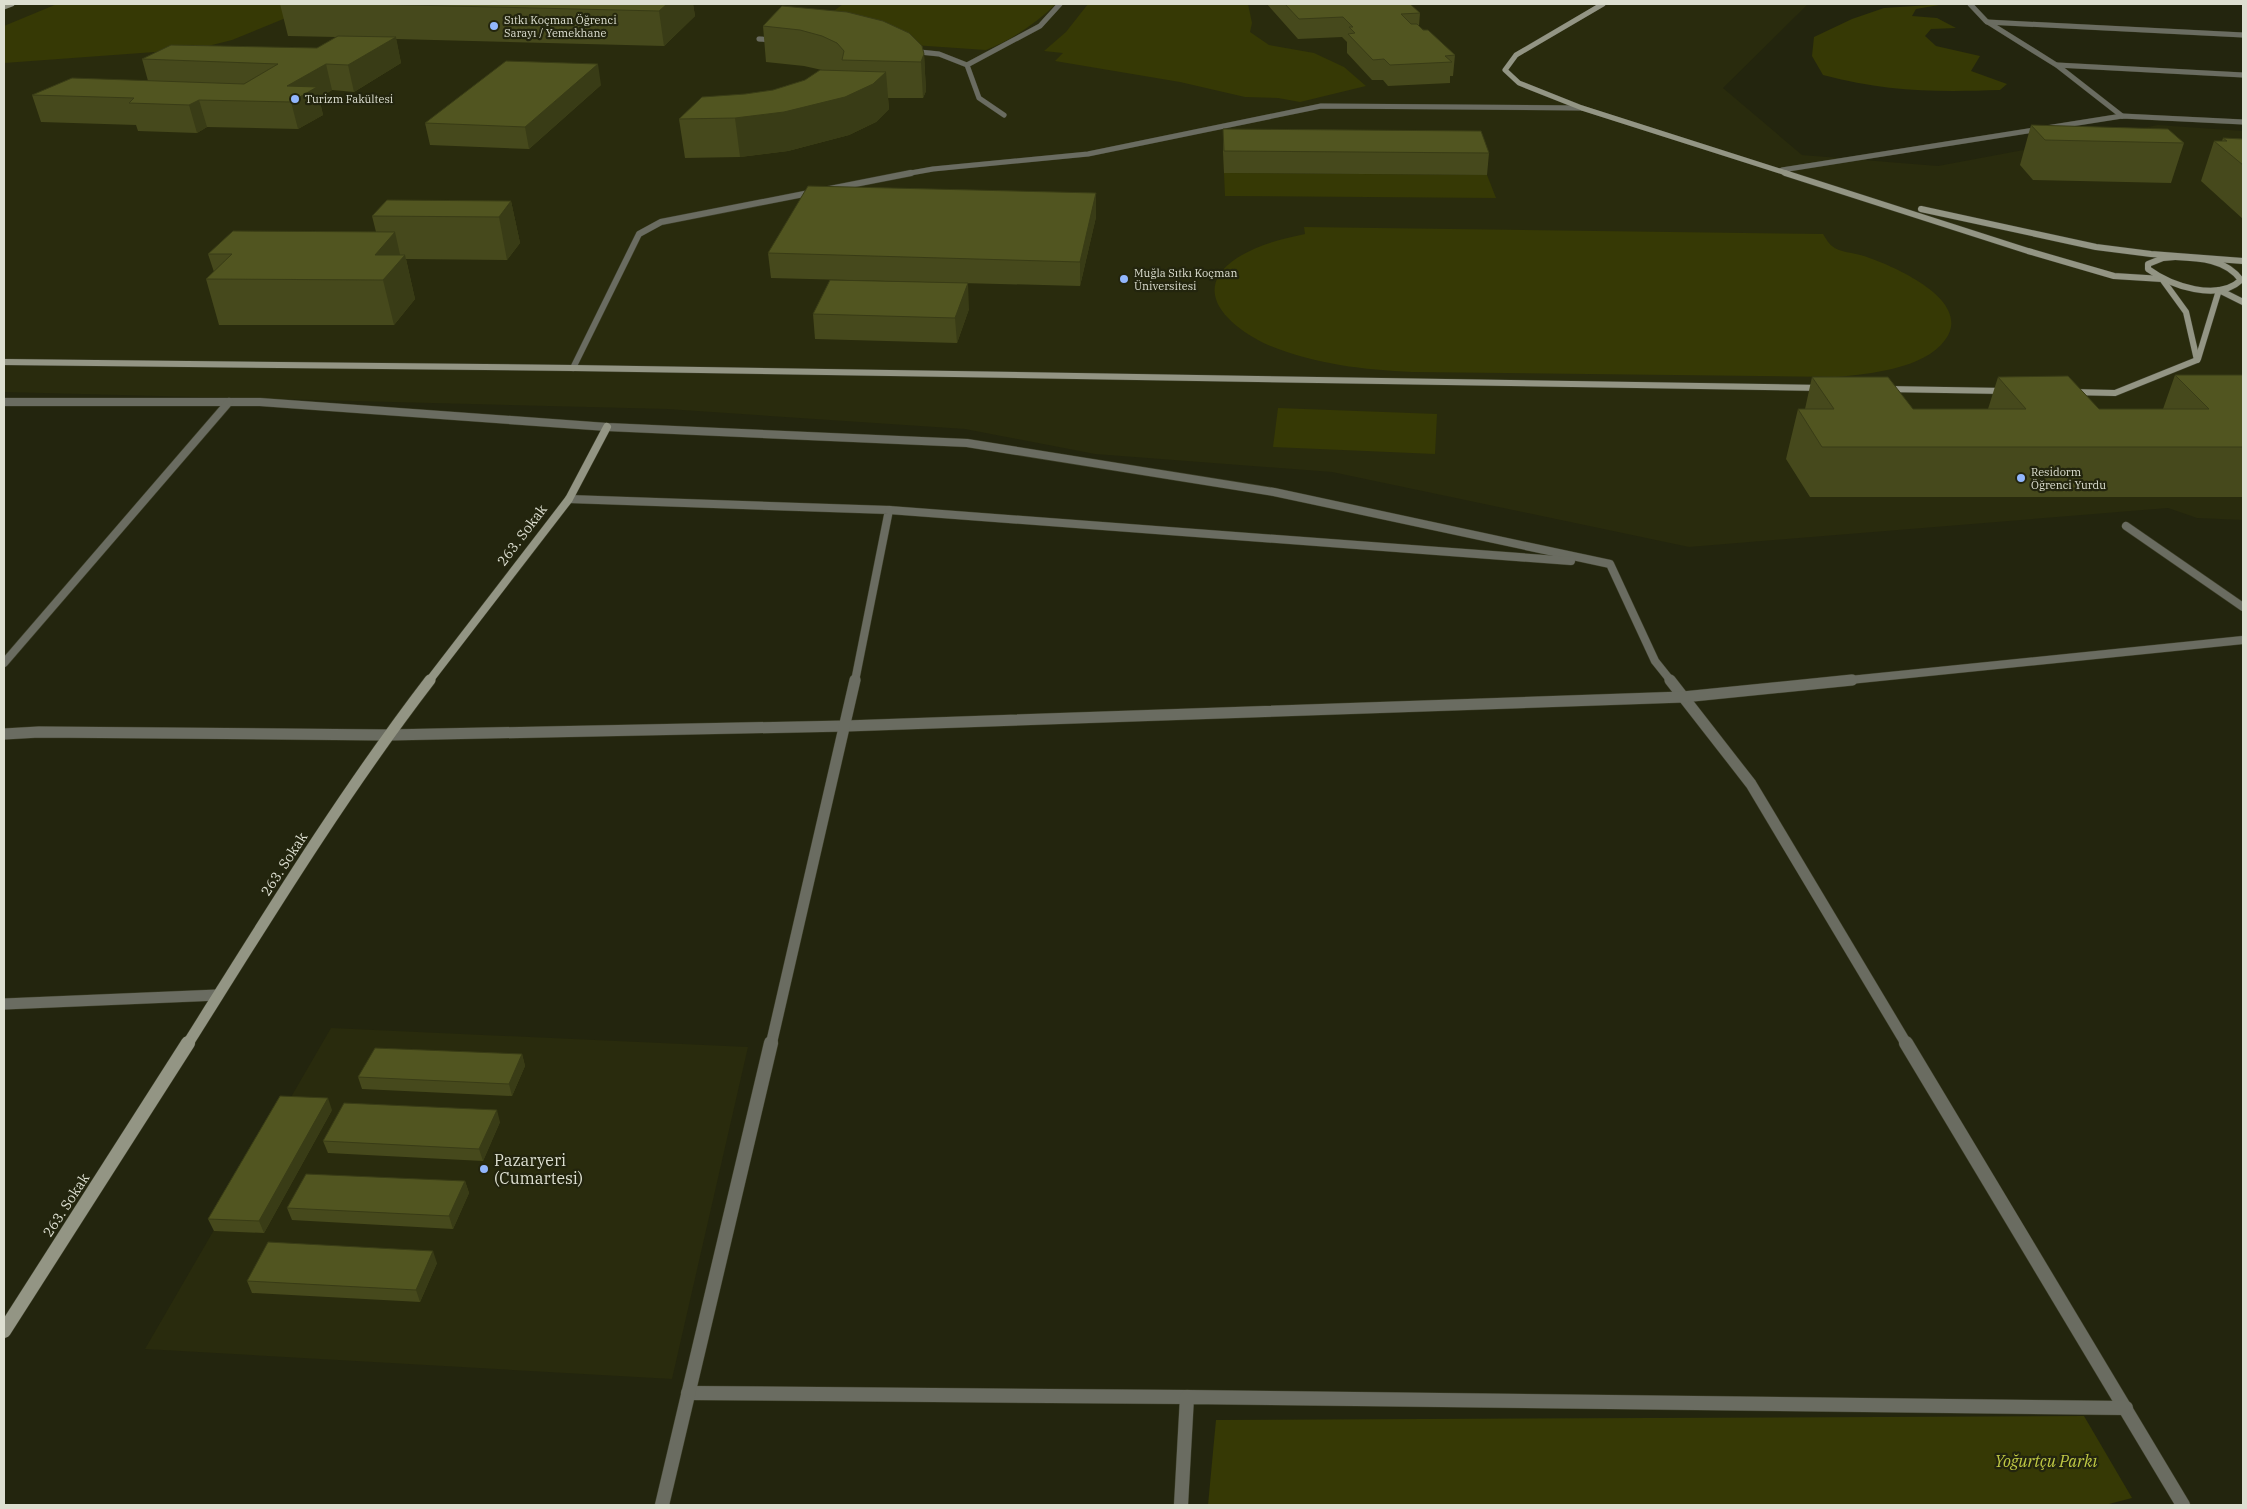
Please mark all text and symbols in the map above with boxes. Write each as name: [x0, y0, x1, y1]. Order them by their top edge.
place label: Sıtkı Koçman Öğrenci Sarayı / Yemekhane: [504, 13, 617, 40]
marker: Sıtkı Koçman Öğrenci Sarayı / Yemekhane: [488, 20, 500, 32]
place label: Turizm Fakültesi: [305, 92, 394, 106]
marker: Turizm Fakültesi: [289, 93, 301, 105]
place label: Muğla Sıtkı Koçman Üniversitesi: [1134, 266, 1238, 293]
marker: Muğla Sıtkı Koçman Üniversitesi: [1118, 273, 1130, 285]
place label: Residorm Öğrenci Yurdu: [2031, 465, 2106, 492]
marker: Residorm Öğrenci Yurdu: [2015, 472, 2027, 484]
street label: 263. Sokak: [493, 500, 551, 569]
street label: 263. Sokak: [257, 828, 312, 899]
place label: Pazaryeri (Cumartesi): [494, 1150, 583, 1188]
marker: Pazaryeri (Cumartesi): [478, 1163, 490, 1175]
street label: 263. Sokak: [39, 1169, 94, 1240]
park label: Yoğurtçu Parkı: [1995, 1451, 2097, 1471]

